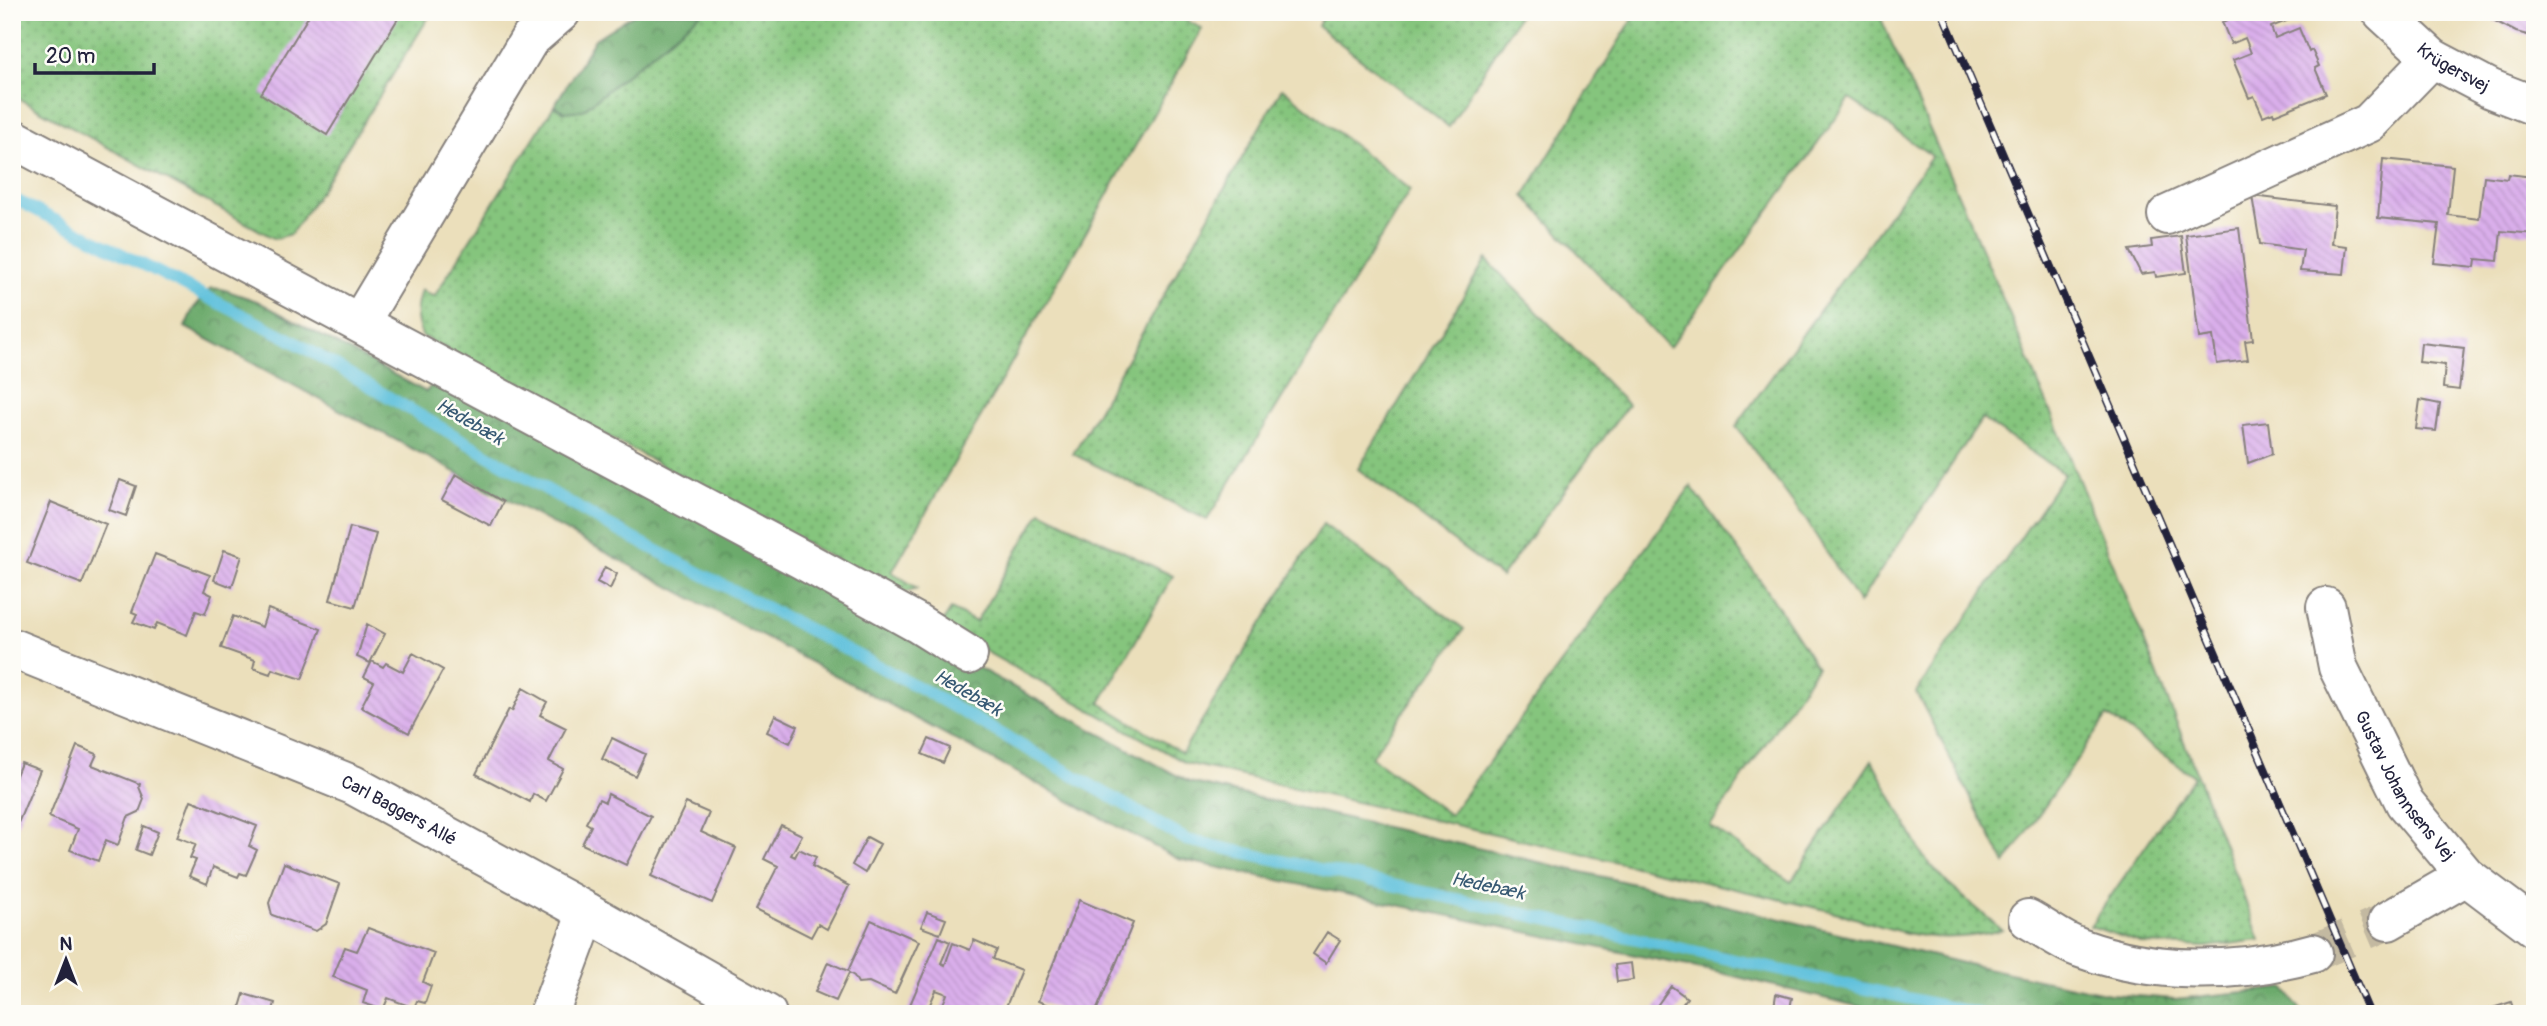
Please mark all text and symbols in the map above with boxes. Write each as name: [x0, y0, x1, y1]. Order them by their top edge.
scale bar: [35, 32, 154, 76]
street label: Krügersvej: [2412, 38, 2493, 98]
text: 20 m: [46, 43, 95, 70]
water label: Hedebæk: [432, 393, 510, 452]
water label: Hedebæk: [930, 664, 1008, 723]
street label: Gustav Johannsens Vej: [2350, 707, 2460, 866]
street label: Carl Baggers Allé: [338, 770, 461, 851]
water label: Hedebæk: [1449, 867, 1529, 906]
north arrow: [32, 925, 102, 995]
text: N: [60, 932, 73, 956]

